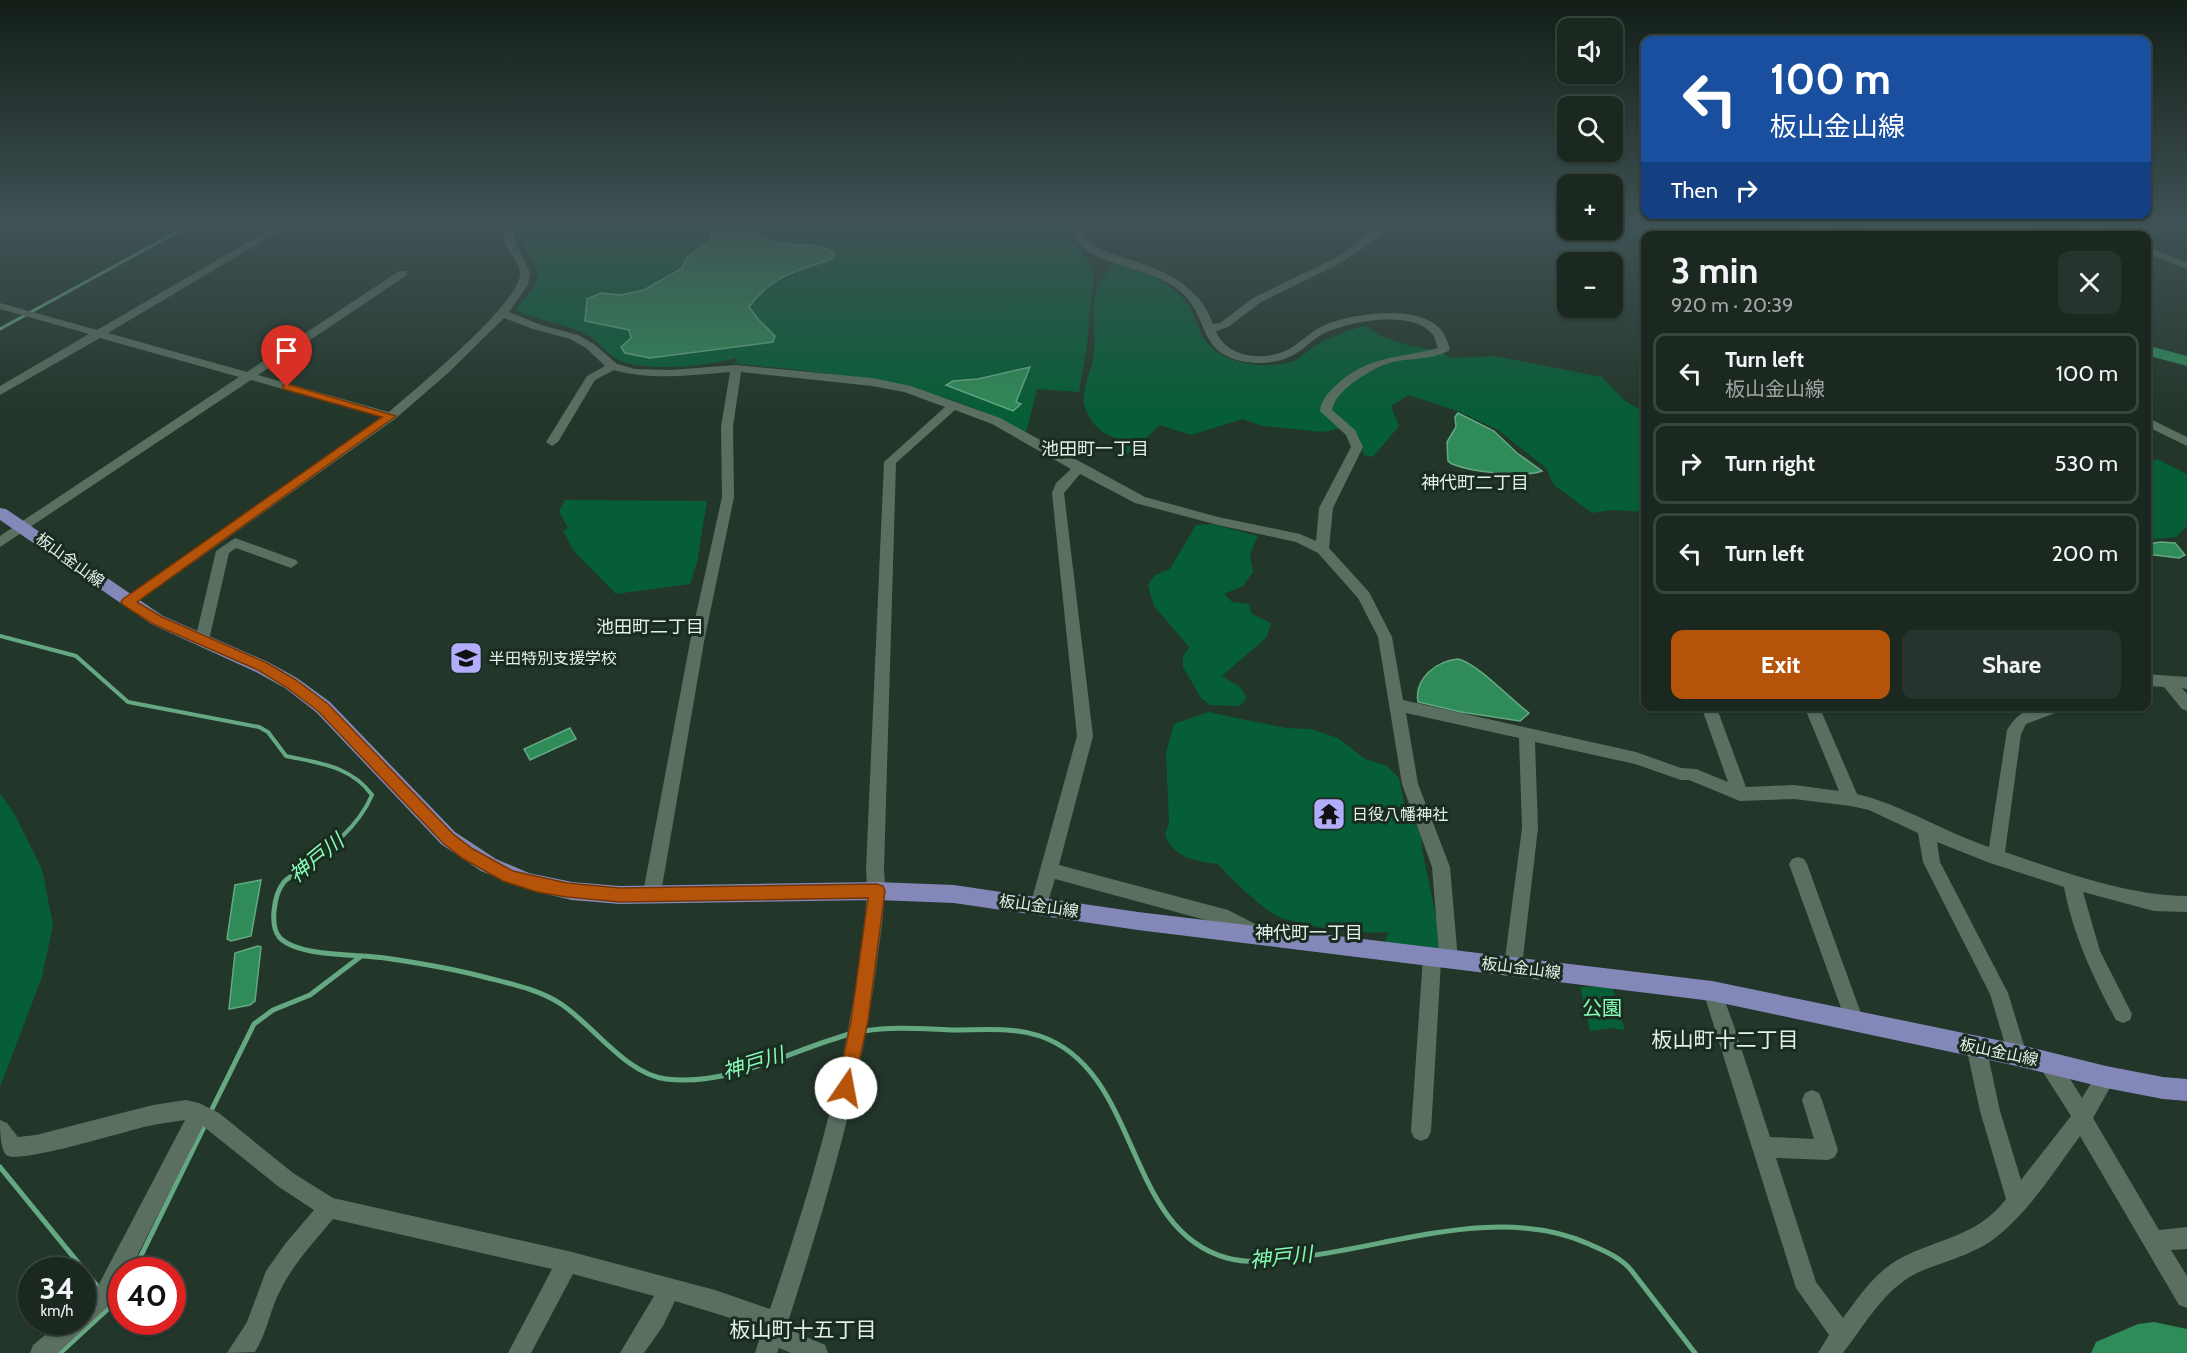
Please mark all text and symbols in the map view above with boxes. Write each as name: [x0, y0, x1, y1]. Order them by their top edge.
map controls: [1557, 18, 1623, 318]
button: sound: [1557, 18, 1623, 84]
text: 100 m: [1770, 53, 1891, 105]
icon: left: [1671, 60, 1749, 138]
button: search: [1557, 96, 1623, 162]
text: 板山金山線: [1770, 110, 1905, 143]
button: +: [1557, 174, 1623, 240]
icon: right: [1730, 174, 1763, 207]
text: Then: [1671, 177, 1718, 204]
text: 3 min: [1671, 248, 1758, 292]
button: close: [2058, 251, 2121, 314]
button: −: [1557, 252, 1623, 318]
text: 920 m · 20:39: [1671, 293, 1793, 317]
pin: [261, 325, 312, 387]
icon: arrive: [270, 334, 303, 367]
text: Turn left: [1725, 346, 1804, 373]
icon: left: [1674, 357, 1707, 390]
text: 100 m: [2056, 360, 2118, 387]
text: 板山金山線: [1725, 377, 1825, 401]
district label: 池田町一丁目: [1041, 438, 1149, 460]
icon: right: [1674, 447, 1707, 480]
text: Turn right: [1725, 450, 1815, 477]
text: 530 m: [2055, 450, 2118, 477]
district label: 神代町二丁目: [1421, 472, 1529, 494]
street label: 板山金山線: [32, 529, 108, 591]
icon: left: [1674, 537, 1707, 570]
text: Turn left: [1725, 540, 1804, 567]
text: 200 m: [2052, 540, 2118, 567]
district label: 池田町二丁目: [596, 616, 704, 638]
button: Exit: [1671, 630, 1890, 699]
button: Share: [1902, 630, 2121, 699]
school or university icon: 半田特別支援学校: [448, 640, 484, 676]
place label: 半田特別支援学校: [489, 649, 617, 668]
temple icon: 日役八幡神社: [1311, 796, 1347, 832]
place label: 日役八幡神社: [1352, 805, 1448, 824]
water label: 神戸川: [284, 827, 350, 888]
street label: 板山金山線: [998, 891, 1080, 921]
district label: 神代町一丁目: [1255, 922, 1363, 944]
street label: 板山金山線: [1480, 954, 1562, 982]
park label: 公園: [1582, 996, 1622, 1020]
district label: 板山町十二丁目: [1652, 1027, 1799, 1052]
street label: 板山金山線: [1958, 1034, 2040, 1070]
water label: 神戸川: [719, 1041, 789, 1084]
position arrow: [814, 1056, 878, 1120]
water label: 神戸川: [1248, 1241, 1316, 1273]
speed limit sign: 40: [108, 1257, 186, 1335]
text: 34: [40, 1270, 74, 1307]
text: km/h: [41, 1302, 73, 1320]
district label: 板山町十五丁目: [730, 1317, 877, 1342]

